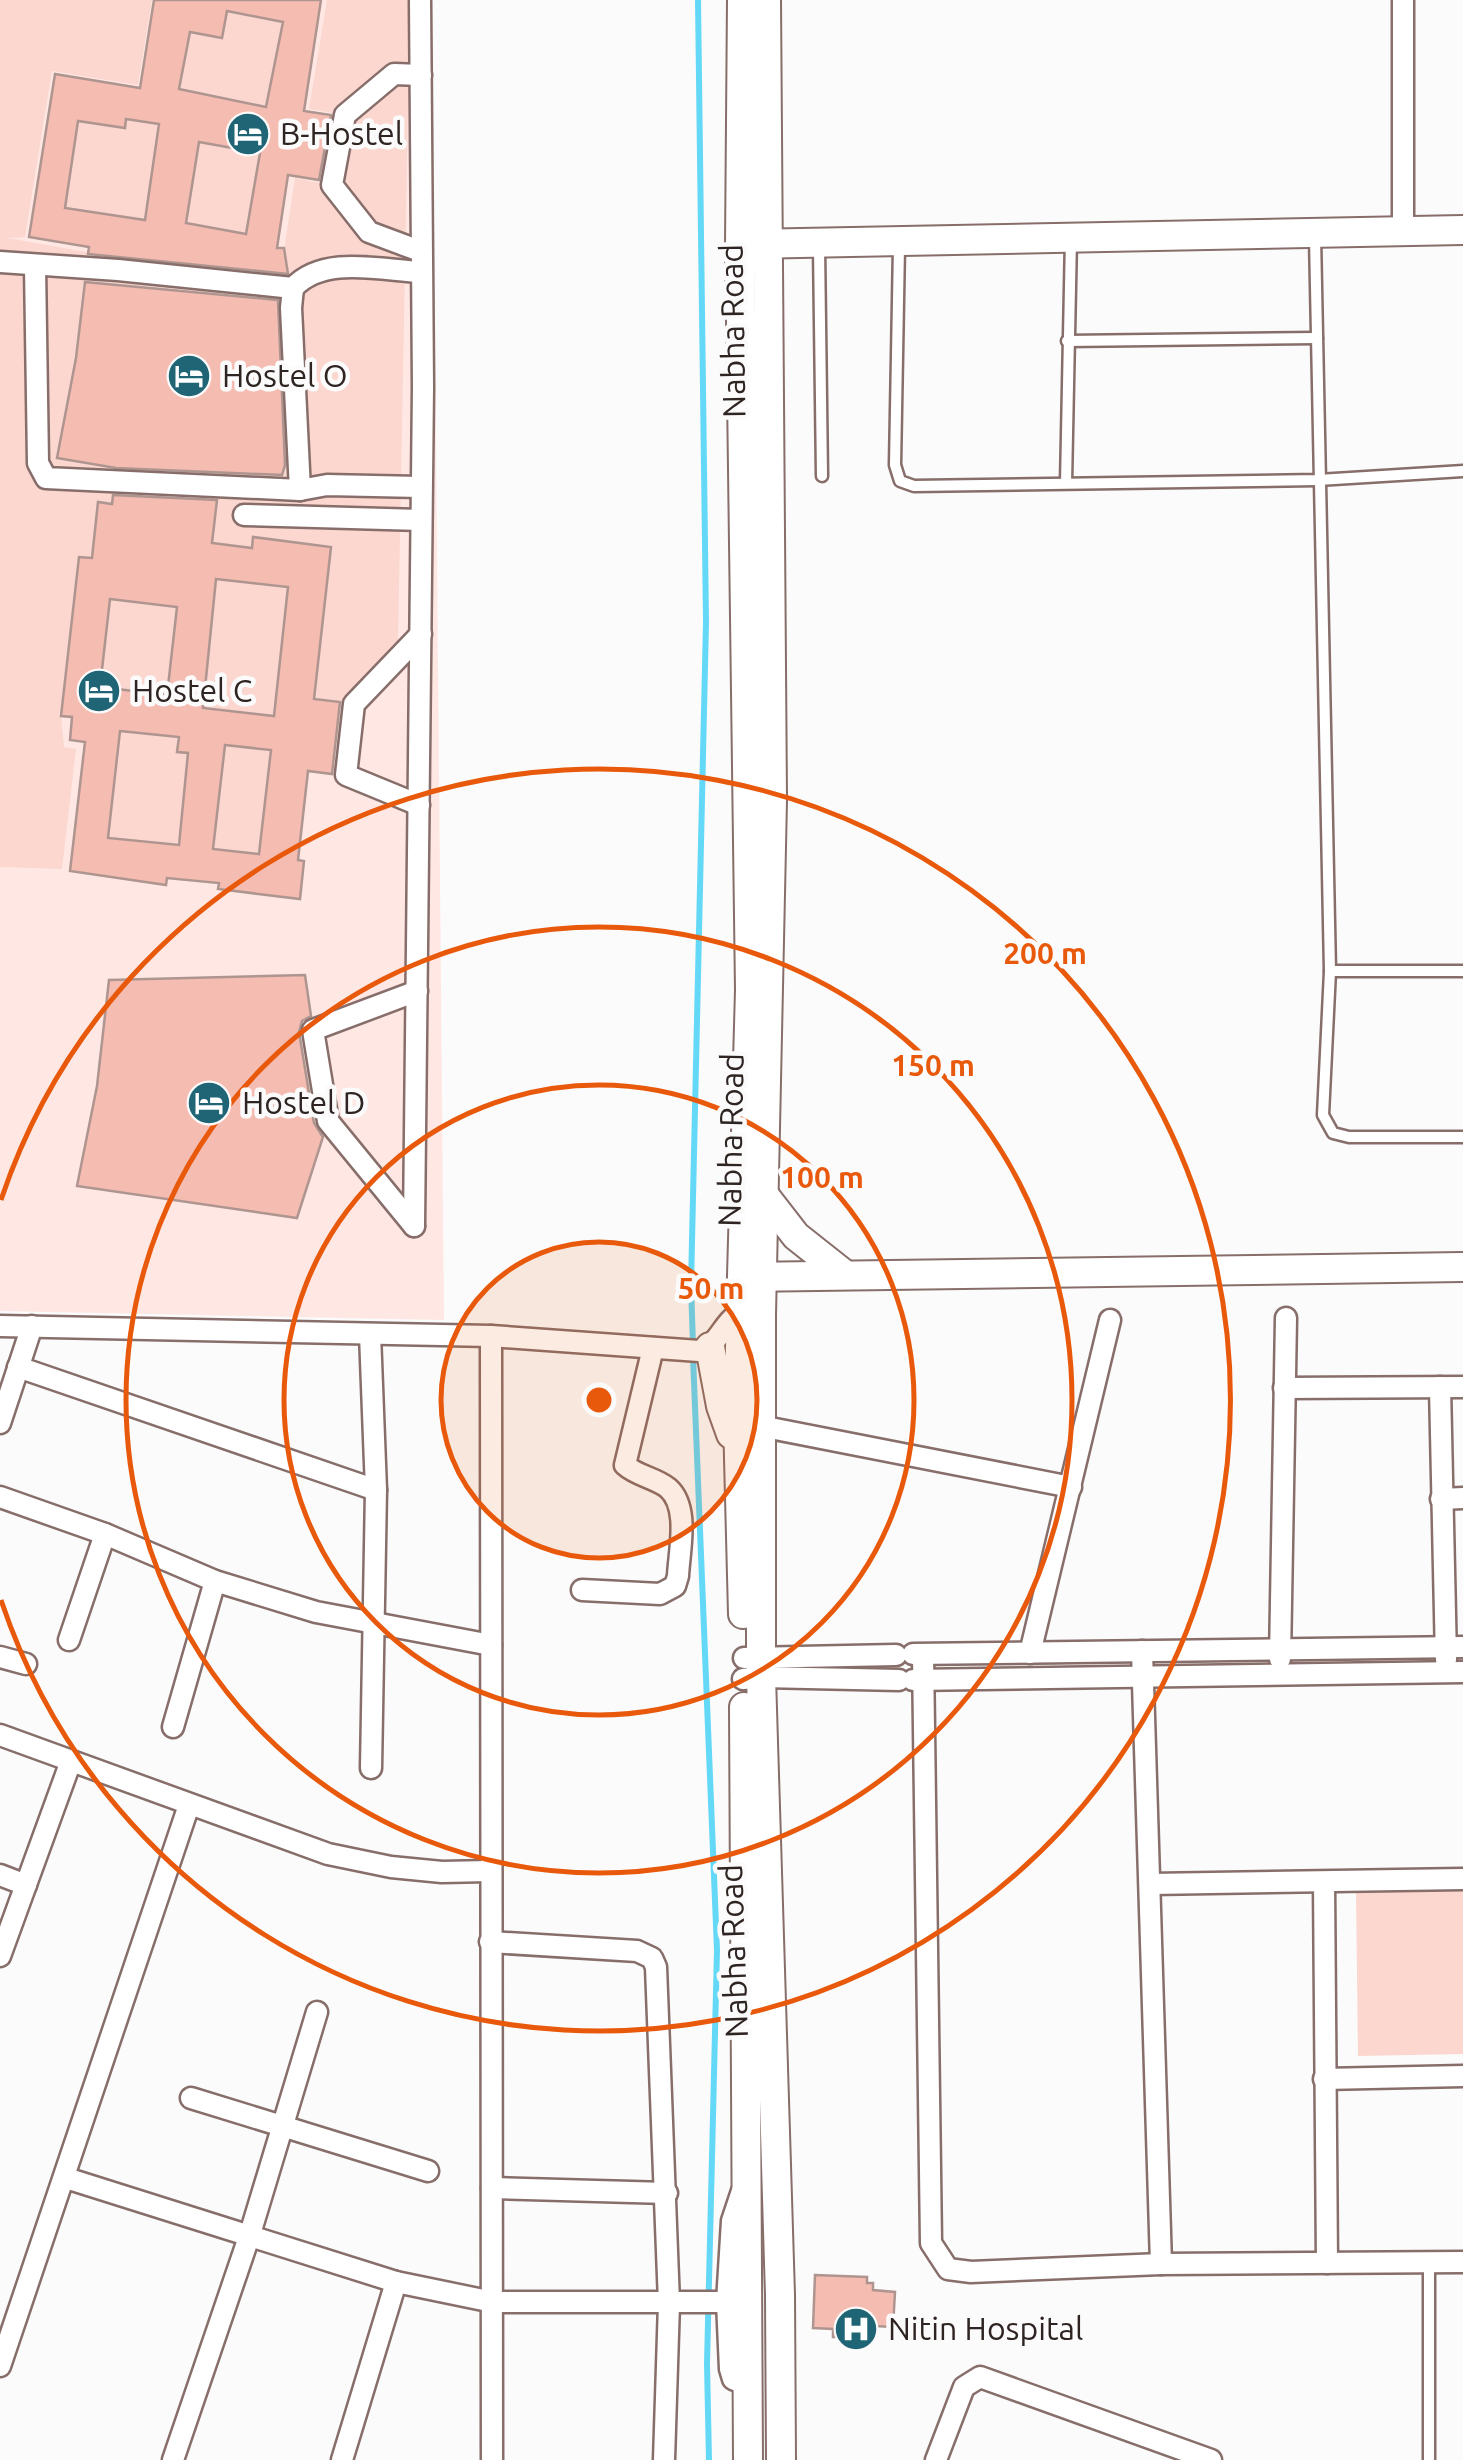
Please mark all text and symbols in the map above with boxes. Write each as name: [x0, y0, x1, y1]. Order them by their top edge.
hotel icon: B-Hostel: [225, 111, 271, 157]
place label: B-Hostel: [280, 115, 403, 151]
street label: Nabha Road: [712, 244, 752, 418]
hotel icon: Hostel O: [166, 353, 212, 399]
place label: Hostel O: [222, 357, 348, 393]
hotel icon: Hostel C: [76, 668, 122, 714]
place label: Hostel C: [132, 672, 252, 708]
text: 200 m: [1003, 936, 1087, 970]
text: 150 m: [891, 1048, 975, 1082]
street label: Nabha Road: [710, 1053, 750, 1227]
hotel icon: Hostel D: [186, 1080, 232, 1126]
place label: Hostel D: [242, 1084, 365, 1120]
text: 100 m: [780, 1160, 864, 1194]
text: 50 m: [678, 1271, 744, 1305]
centre of rings: [581, 1382, 617, 1418]
street label: Nabha Road: [712, 1864, 754, 2039]
hospital icon: Nitin Hospital: [833, 2306, 879, 2352]
place label: Nitin Hospital: [888, 2310, 1083, 2346]

